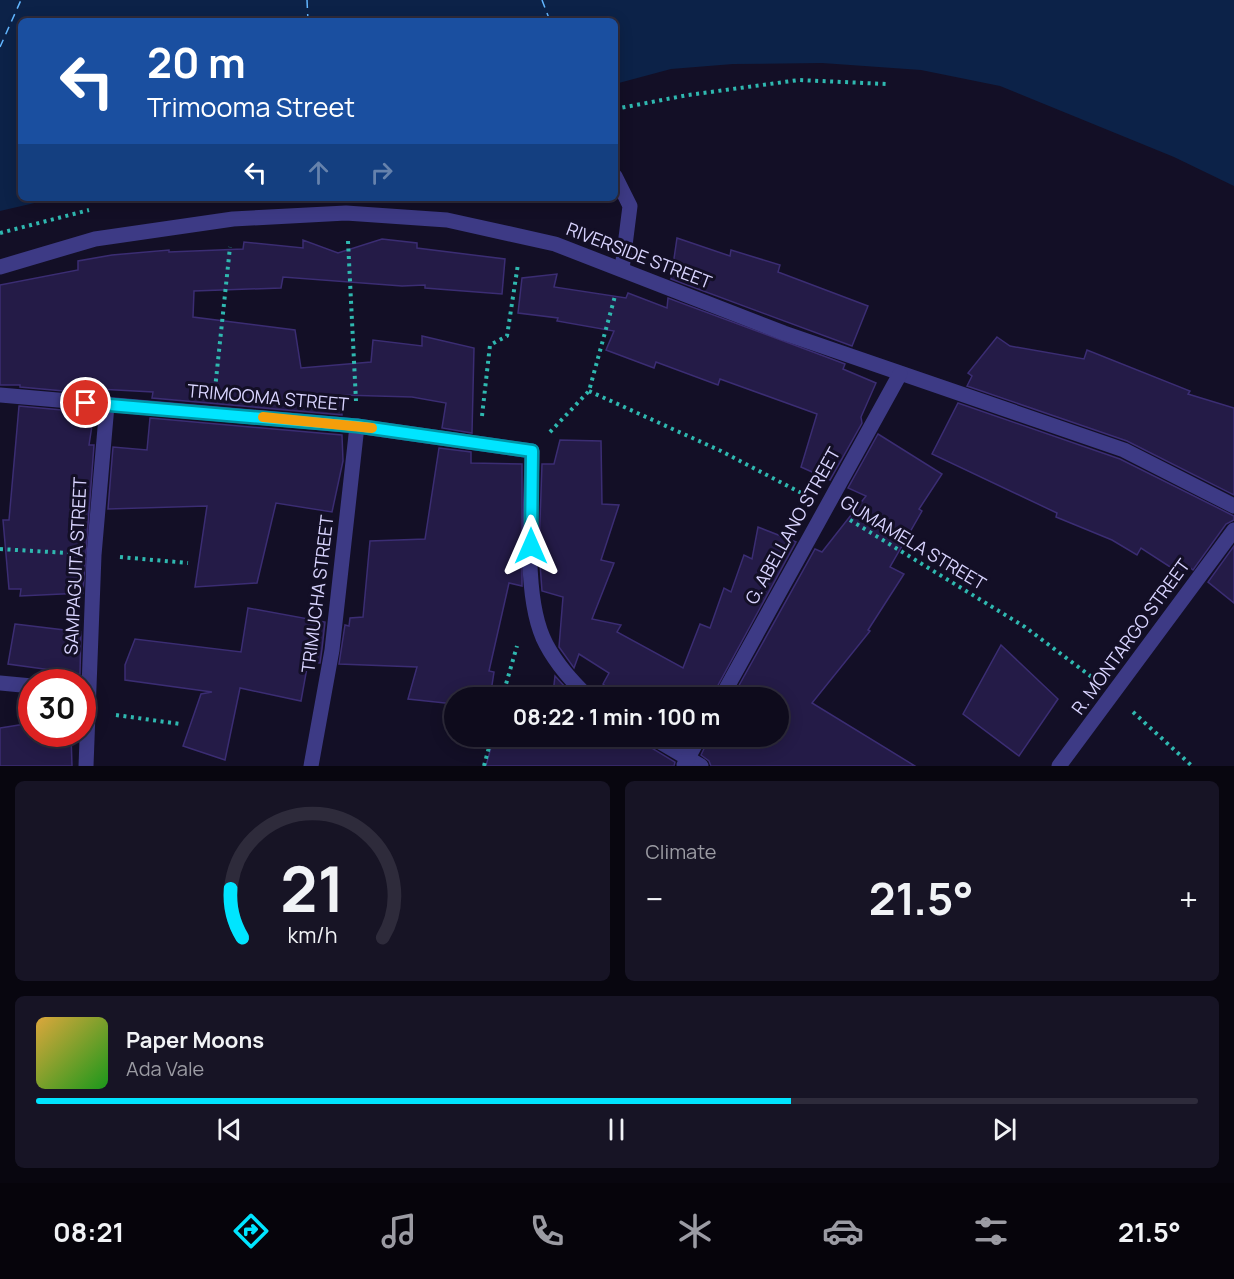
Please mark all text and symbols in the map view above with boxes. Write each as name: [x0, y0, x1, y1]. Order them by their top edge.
text: 20 m: [147, 33, 246, 91]
icon: left: [48, 42, 126, 120]
text: Trimooma Street: [147, 88, 355, 125]
icon: left: [239, 156, 272, 189]
icon: ahead: [302, 156, 335, 189]
icon: right: [365, 156, 398, 189]
street label: RIVERSIDE STREET: [563, 216, 716, 294]
pin: [60, 377, 111, 428]
street label: TRIMOOMA STREET: [186, 378, 350, 416]
icon: arrive: [69, 386, 102, 419]
street label: G. ABELLANO STREET: [739, 443, 845, 608]
street label: SAMPAGUITA STREET: [58, 476, 92, 655]
street label: GUMAMELA STREET: [836, 489, 991, 595]
street label: TRIMUCHA STREET: [295, 513, 339, 674]
position arrow: [499, 514, 563, 578]
street label: R. MONTARGO STREET: [1066, 554, 1195, 719]
speed limit sign: 30: [18, 669, 96, 747]
text: 08:22 · 1 min · 100 m: [513, 702, 720, 732]
text: Climate: [646, 838, 717, 865]
text: 21: [280, 845, 344, 931]
text: 21.5°: [869, 867, 974, 929]
text: −: [646, 876, 663, 921]
text: +: [1179, 876, 1198, 921]
text: km/h: [287, 920, 337, 949]
text: Paper Moons: [126, 1025, 264, 1055]
text: Ada Vale: [126, 1055, 204, 1082]
icon: previous: [213, 1113, 246, 1146]
icon: pause: [600, 1113, 633, 1146]
icon: next: [988, 1113, 1021, 1146]
icon: directions: [230, 1210, 272, 1252]
icon: music: [378, 1210, 420, 1252]
icon: phone: [526, 1210, 568, 1252]
icon: climate: [674, 1210, 716, 1252]
icon: car: [822, 1210, 864, 1252]
icon: filters: [970, 1210, 1012, 1252]
text: 08:21: [53, 1213, 124, 1250]
text: 21.5°: [1118, 1213, 1181, 1250]

